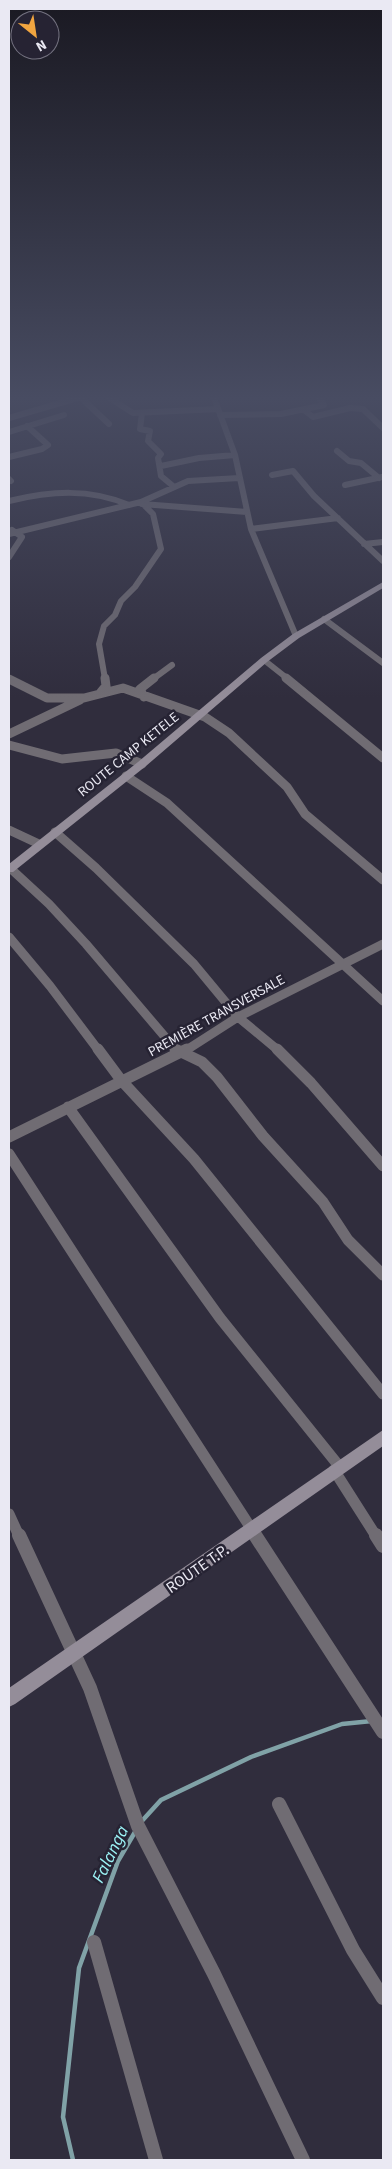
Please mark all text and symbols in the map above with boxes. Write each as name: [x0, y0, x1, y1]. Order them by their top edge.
north arrow: [10, 10, 60, 60]
text: N: [32, 34, 50, 56]
street label: ROUTE CAMP KETELE: [74, 708, 184, 802]
street label: PREMIÈRE TRANSVERSALE: [144, 970, 289, 1062]
street label: ROUTE T.P.: [162, 1539, 234, 1599]
water label: Falanga: [86, 1821, 135, 1887]

